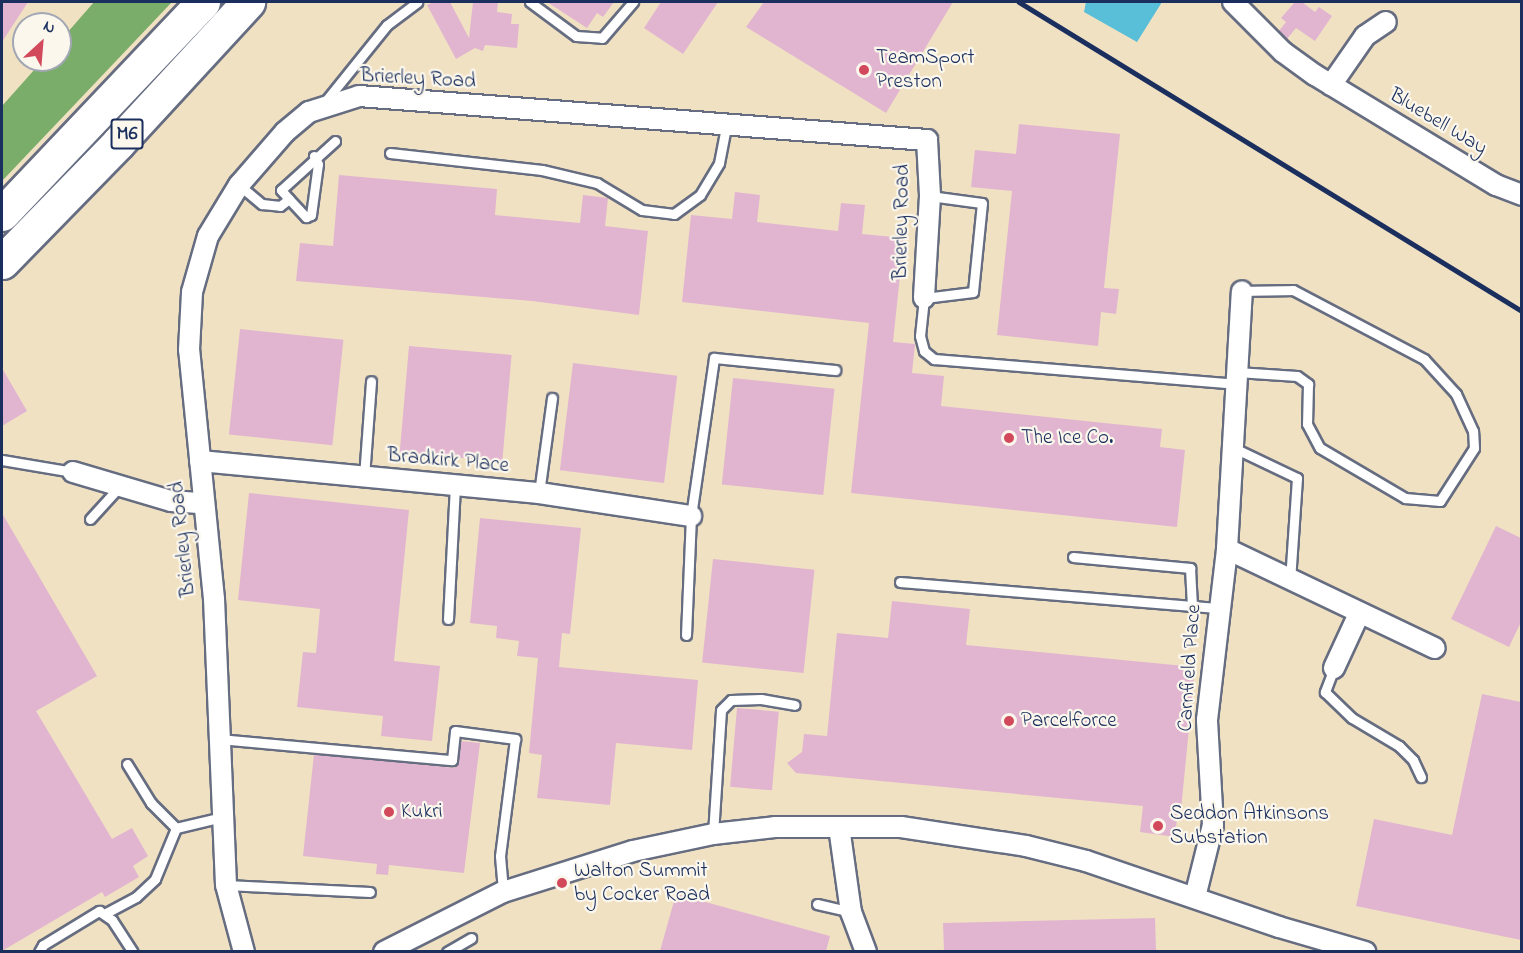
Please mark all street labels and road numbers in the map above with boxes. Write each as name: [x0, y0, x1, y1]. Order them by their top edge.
street label: Brierley Road: [359, 63, 477, 95]
street label: Bluebell Way: [1384, 83, 1492, 161]
road number: M6: [110, 117, 144, 151]
street label: Brierley Road: [888, 164, 916, 280]
street label: Bradkirk Place: [386, 443, 510, 479]
street label: Brierley Road: [164, 480, 202, 598]
street label: Carnfield Place: [1173, 603, 1207, 733]

